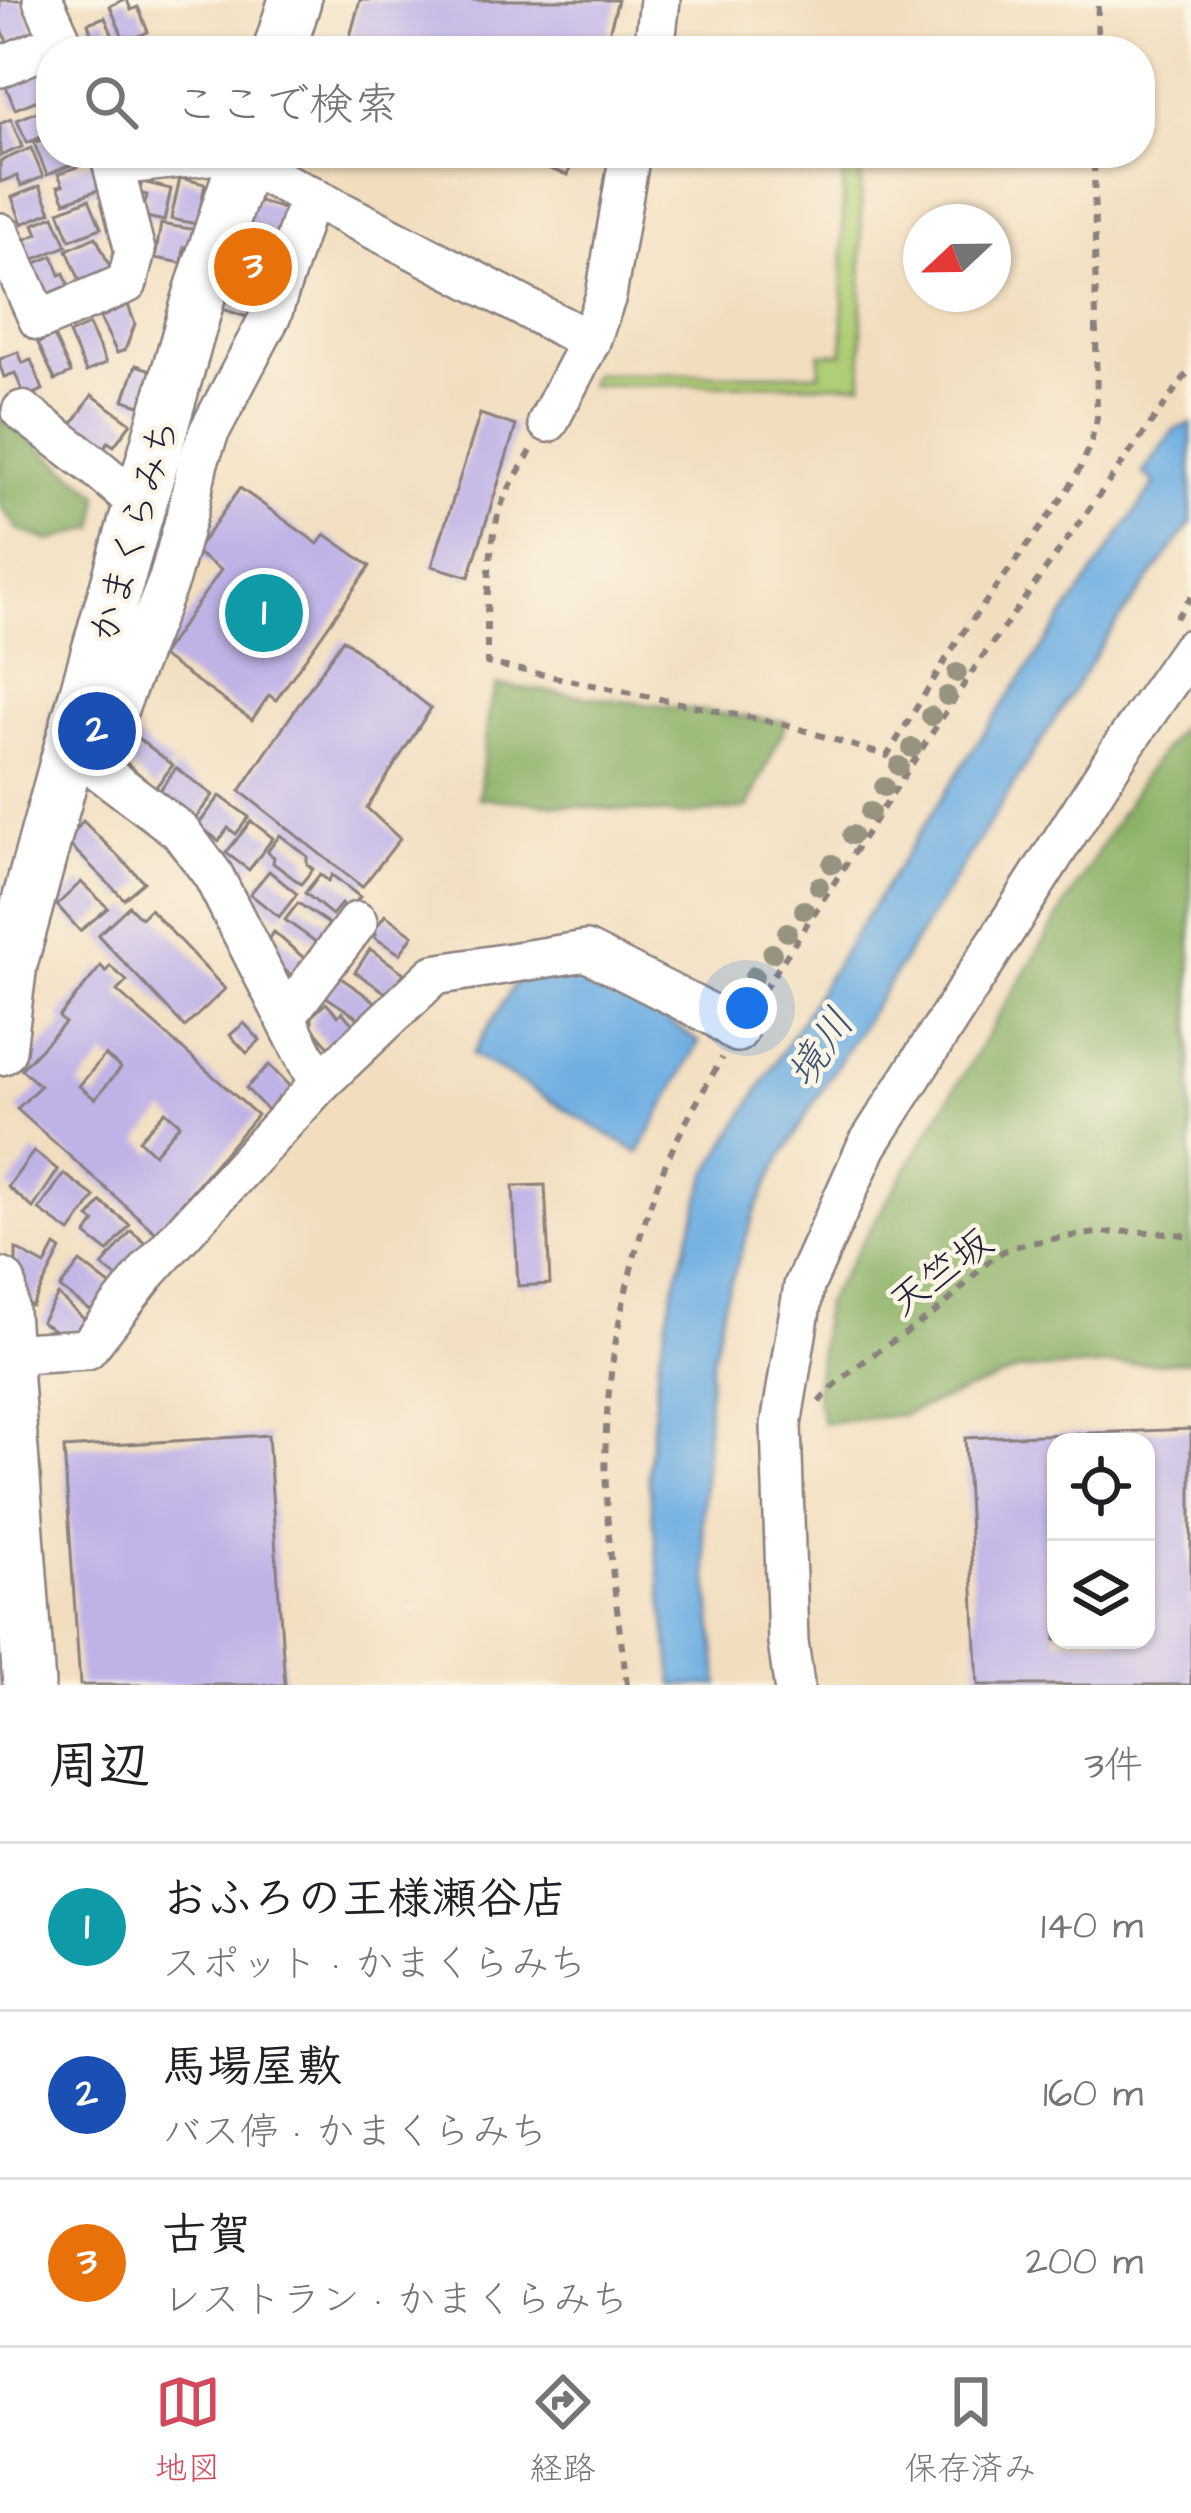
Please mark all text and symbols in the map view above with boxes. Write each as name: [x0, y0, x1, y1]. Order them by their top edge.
search box: [36, 36, 1155, 168]
icon: search: [78, 69, 144, 135]
text: ここで検索: [174, 75, 399, 137]
north arrow: [903, 204, 1011, 312]
pin: 3: [214, 222, 292, 312]
street label: かまくらみち: [78, 412, 194, 650]
pin: 1: [225, 568, 303, 658]
pin: 2: [58, 686, 136, 776]
your location: [717, 978, 777, 1038]
water label: 境川: [774, 998, 869, 1100]
street label: 天竺坂: [879, 1217, 1005, 1330]
map controls: [1047, 1433, 1155, 1649]
button: locate: [1047, 1433, 1155, 1541]
button: layers: [1047, 1541, 1155, 1649]
text: 周辺: [48, 1732, 150, 1803]
text: 3件: [1084, 1740, 1143, 1794]
text: おふろの王様瀬谷店: [162, 1869, 567, 1931]
text: 1: [85, 1900, 90, 1954]
text: 140 m: [1041, 1900, 1143, 1954]
text: スポット · かまくらみち: [162, 1938, 587, 1992]
text: 馬場屋敷: [162, 2037, 342, 2099]
text: 2: [76, 2068, 98, 2122]
text: 160 m: [1043, 2068, 1143, 2122]
text: バス停 · かまくらみち: [162, 2106, 548, 2160]
text: 古賀: [162, 2205, 252, 2267]
text: 3: [77, 2236, 97, 2290]
text: 200 m: [1026, 2236, 1143, 2290]
text: レストラン · かまくらみち: [162, 2274, 629, 2328]
tab: 地図: [155, 2369, 221, 2492]
tab: 経路: [530, 2369, 596, 2492]
tab: 保存済み: [905, 2369, 1037, 2492]

